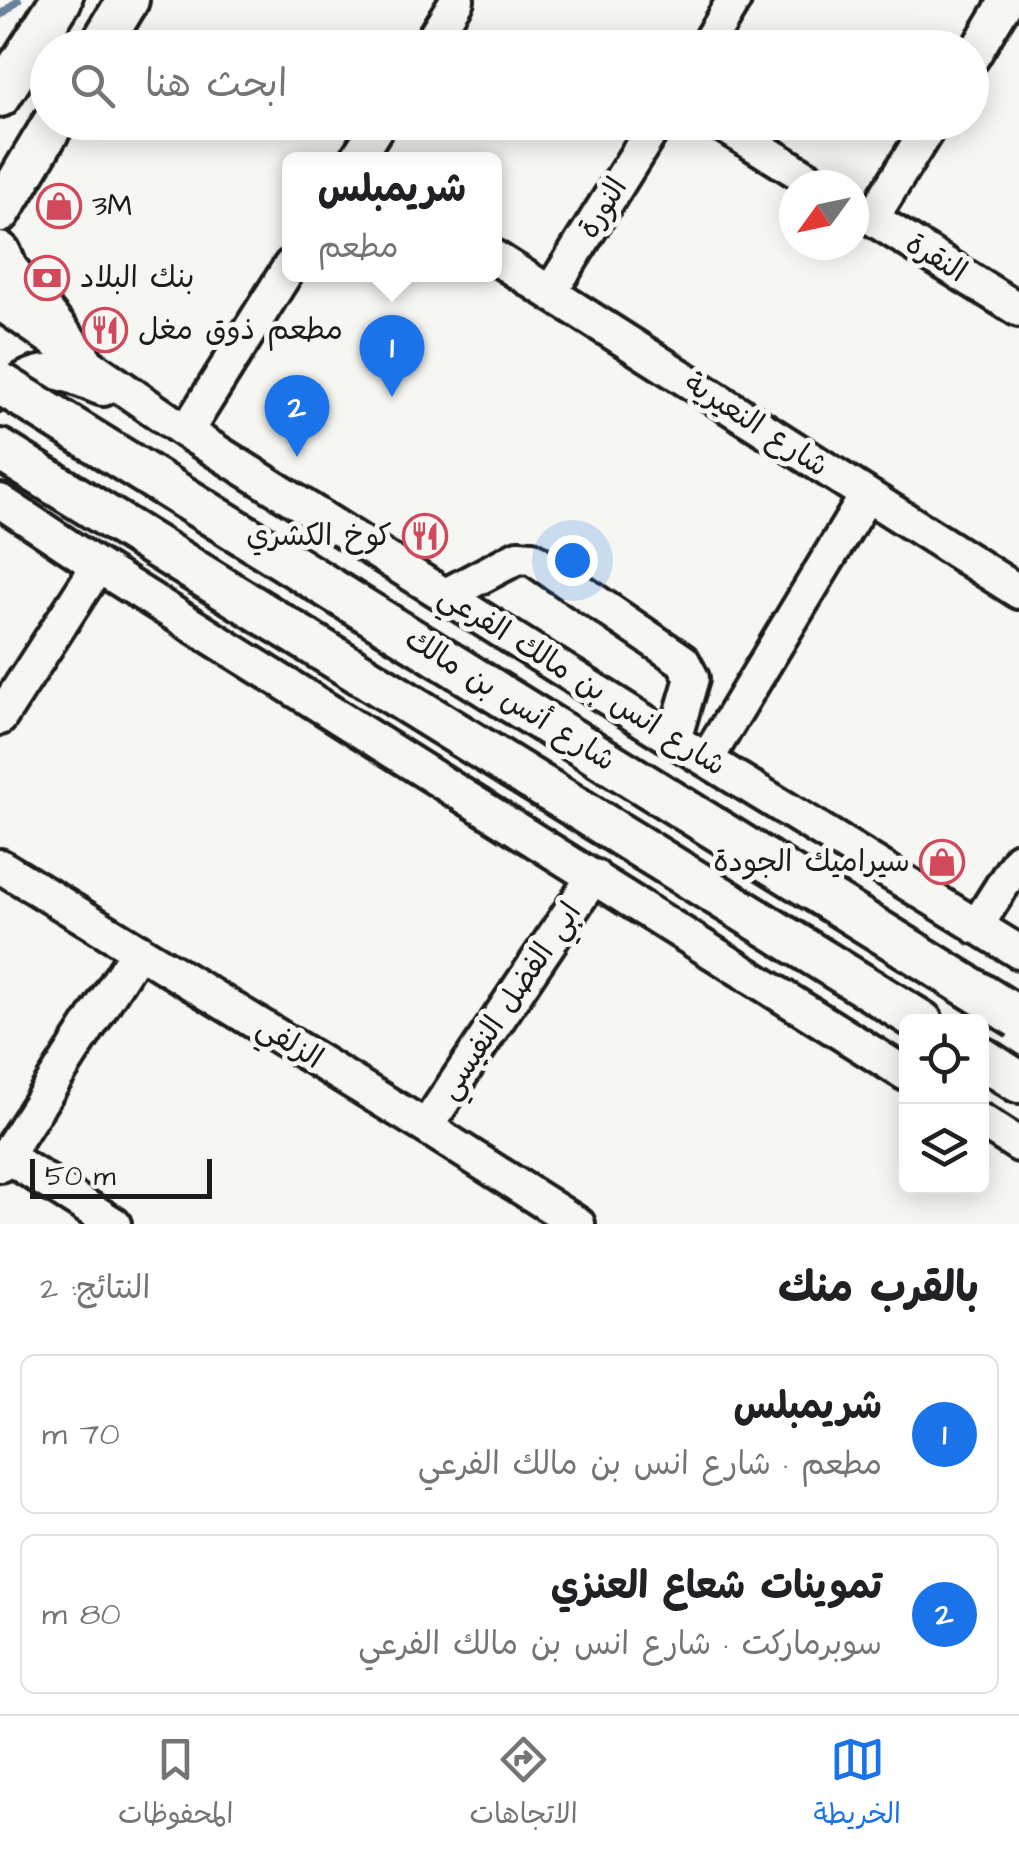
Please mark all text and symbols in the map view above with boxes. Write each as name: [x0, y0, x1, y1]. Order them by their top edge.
search box: [30, 30, 989, 140]
icon: search: [65, 58, 120, 113]
text: ابحث هنا: [145, 59, 287, 111]
popup: [282, 152, 502, 282]
text: شريمبلس: [318, 164, 466, 216]
street label: النورة: [568, 169, 638, 247]
north arrow: [779, 170, 869, 260]
shop icon: 3M: [36, 183, 82, 229]
place label: 3M: [92, 185, 132, 227]
street label: النقرة: [897, 223, 975, 293]
text: مطعم: [318, 225, 399, 270]
bank icon: بنك البلاد: [24, 255, 70, 301]
place label: بنك البلاد: [80, 257, 194, 299]
restaurant icon: مطعم ذوق مغل: [82, 307, 128, 353]
place label: مطعم ذوق مغل: [138, 309, 343, 351]
pin: 1: [360, 314, 424, 397]
street label: شارع النعيرية: [676, 363, 836, 487]
pin: 2: [264, 374, 330, 457]
restaurant icon: كوخ الكشري: [402, 513, 448, 559]
place label: كوخ الكشري: [246, 515, 392, 557]
your location: [547, 535, 598, 586]
street label: شارع انس بن مالك الفرعي: [428, 575, 734, 790]
street label: شارع أنس بن مالك: [397, 618, 623, 782]
shop icon: سيراميك الجودة: [919, 839, 965, 885]
place label: سيراميك الجودة: [713, 841, 910, 883]
street label: ابي الفضل النفيسي: [428, 894, 595, 1110]
street label: الزلفي: [247, 1007, 331, 1083]
map controls: [899, 1014, 989, 1194]
button: locate: [899, 1014, 989, 1104]
button: layers: [899, 1104, 989, 1194]
scale bar: [30, 1154, 212, 1198]
text: 50 m: [45, 1157, 116, 1196]
text: بالقرب منك: [778, 1260, 979, 1318]
text: النتائج: 2: [40, 1266, 150, 1311]
text: شريمبلس: [733, 1381, 882, 1433]
text: 70 m: [42, 1412, 120, 1457]
text: 1: [942, 1412, 947, 1457]
text: مطعم · شارع انس بن مالك الفرعي: [418, 1442, 882, 1487]
text: تموينات شعاع العنزي: [551, 1561, 882, 1613]
text: 80 m: [42, 1592, 121, 1637]
text: 2: [935, 1592, 954, 1637]
text: سوبرماركت · شارع انس بن مالك الفرعي: [358, 1622, 882, 1667]
tab: المحفوظات: [118, 1732, 233, 1838]
tab: الاتجاهات: [469, 1732, 578, 1838]
tab: الخريطة: [814, 1732, 901, 1838]

